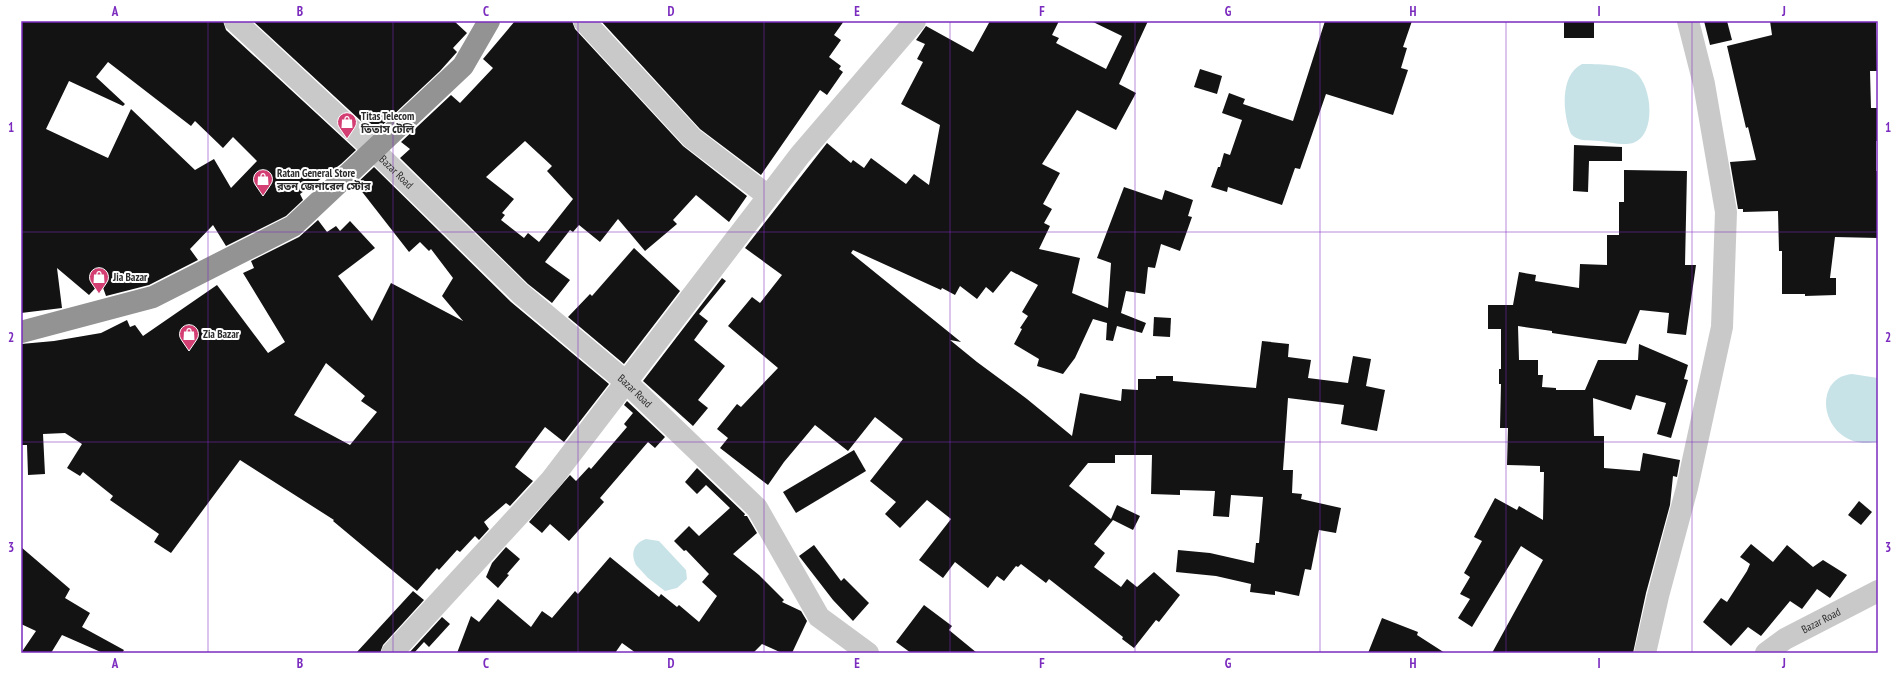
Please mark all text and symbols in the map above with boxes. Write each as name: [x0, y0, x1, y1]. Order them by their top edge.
text: A: [111, 3, 119, 20]
text: B: [297, 3, 303, 20]
text: C: [483, 3, 489, 20]
text: D: [668, 3, 675, 20]
text: E: [854, 3, 860, 20]
text: F: [1039, 3, 1045, 20]
text: G: [1225, 3, 1232, 20]
text: H: [1410, 3, 1417, 20]
text: I: [1597, 3, 1601, 20]
text: J: [1781, 3, 1786, 20]
place label: Titas Telecom তিতাস টেলি: [360, 109, 415, 136]
shop icon: Titas Telecom তিতাস টেলি: [336, 111, 358, 139]
text: 1: [8, 119, 14, 136]
text: 1: [1885, 119, 1891, 136]
street label: Bazar Road: [376, 152, 417, 192]
place label: Ratan General Store রতন জেনারেল স্টোর: [276, 166, 371, 193]
shop icon: Ratan General Store রতন জেনারেল স্টোর: [252, 168, 274, 196]
shop icon: Jia Bazar: [88, 266, 110, 294]
place label: Jia Bazar: [112, 270, 148, 284]
shop icon: Zia Bazar: [178, 323, 200, 351]
place label: Zia Bazar: [203, 327, 240, 341]
text: 2: [8, 329, 14, 346]
text: 2: [1885, 329, 1891, 346]
street label: Bazar Road: [615, 371, 655, 411]
text: 3: [8, 539, 14, 556]
text: 3: [1885, 539, 1891, 556]
street label: Bazar Road: [1799, 604, 1843, 636]
text: A: [111, 655, 119, 672]
text: B: [297, 655, 303, 672]
text: C: [483, 655, 489, 672]
text: D: [668, 655, 675, 672]
text: E: [854, 655, 860, 672]
text: F: [1039, 655, 1045, 672]
text: G: [1225, 655, 1232, 672]
text: H: [1410, 655, 1417, 672]
text: I: [1597, 655, 1601, 672]
text: J: [1781, 655, 1786, 672]

